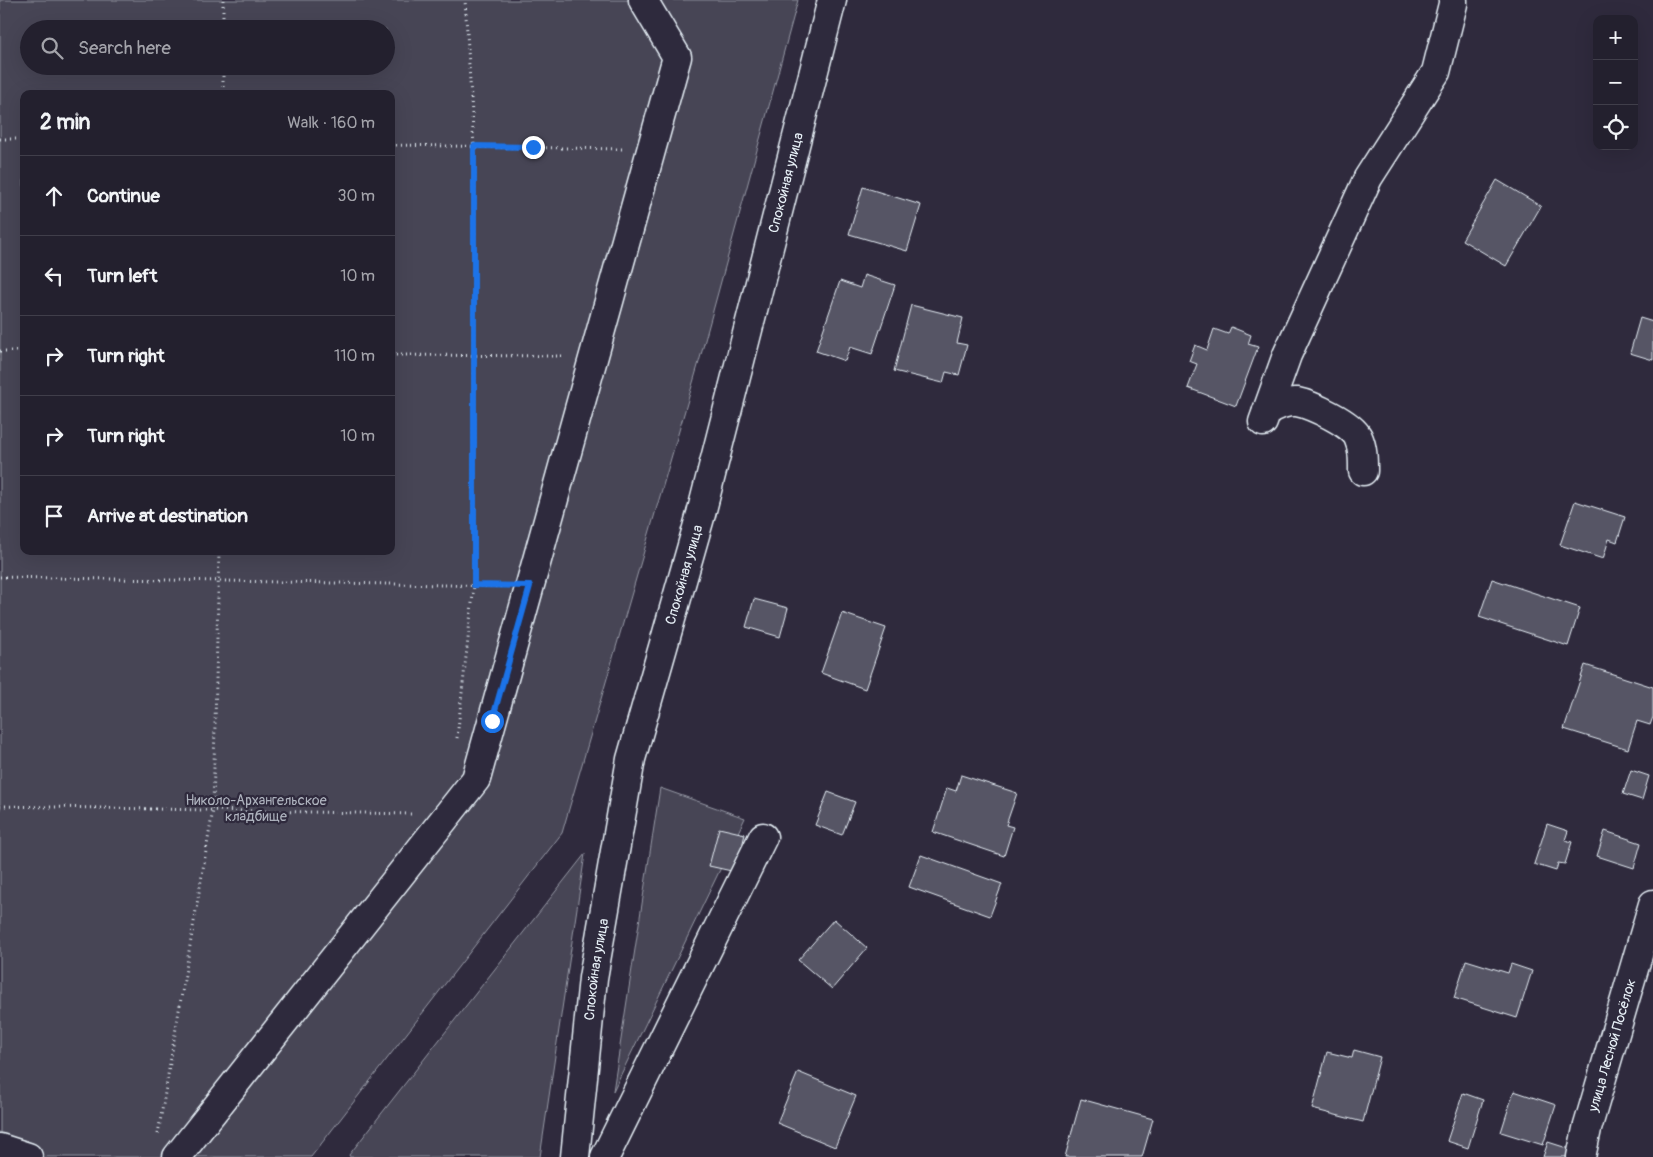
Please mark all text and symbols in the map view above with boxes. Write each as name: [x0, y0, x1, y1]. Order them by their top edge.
map controls: [1593, 15, 1638, 150]
button: +: [1593, 15, 1638, 60]
search box: [20, 20, 395, 75]
icon: search: [38, 34, 66, 62]
text: Search here: [78, 36, 171, 60]
button: −: [1593, 60, 1638, 105]
button: locate: [1593, 105, 1638, 150]
text: 2 min: [40, 109, 90, 136]
text: Walk · 160 m: [287, 113, 375, 133]
street label: Спокойная улица: [765, 131, 806, 235]
route end: [522, 136, 545, 159]
icon: ahead: [40, 182, 68, 210]
text: Continue: [87, 184, 160, 208]
text: 30 m: [337, 186, 375, 206]
icon: left: [40, 262, 68, 290]
text: Turn left: [87, 264, 157, 288]
text: 10 m: [340, 266, 375, 286]
icon: right: [40, 342, 68, 370]
text: Turn right: [87, 344, 165, 368]
text: 110 m: [334, 346, 375, 366]
icon: right: [40, 422, 68, 450]
text: Turn right: [87, 424, 165, 448]
text: 10 m: [340, 426, 375, 446]
icon: arrive: [40, 502, 68, 530]
text: Arrive at destination: [87, 504, 248, 528]
street label: Спокойная улица: [661, 523, 706, 626]
route start: [481, 710, 504, 733]
park label: Николо-Архангельское кладбище: [185, 792, 327, 825]
street label: Спокойная улица: [580, 917, 612, 1021]
street label: улица Лесной Посёлок: [1584, 977, 1639, 1114]

